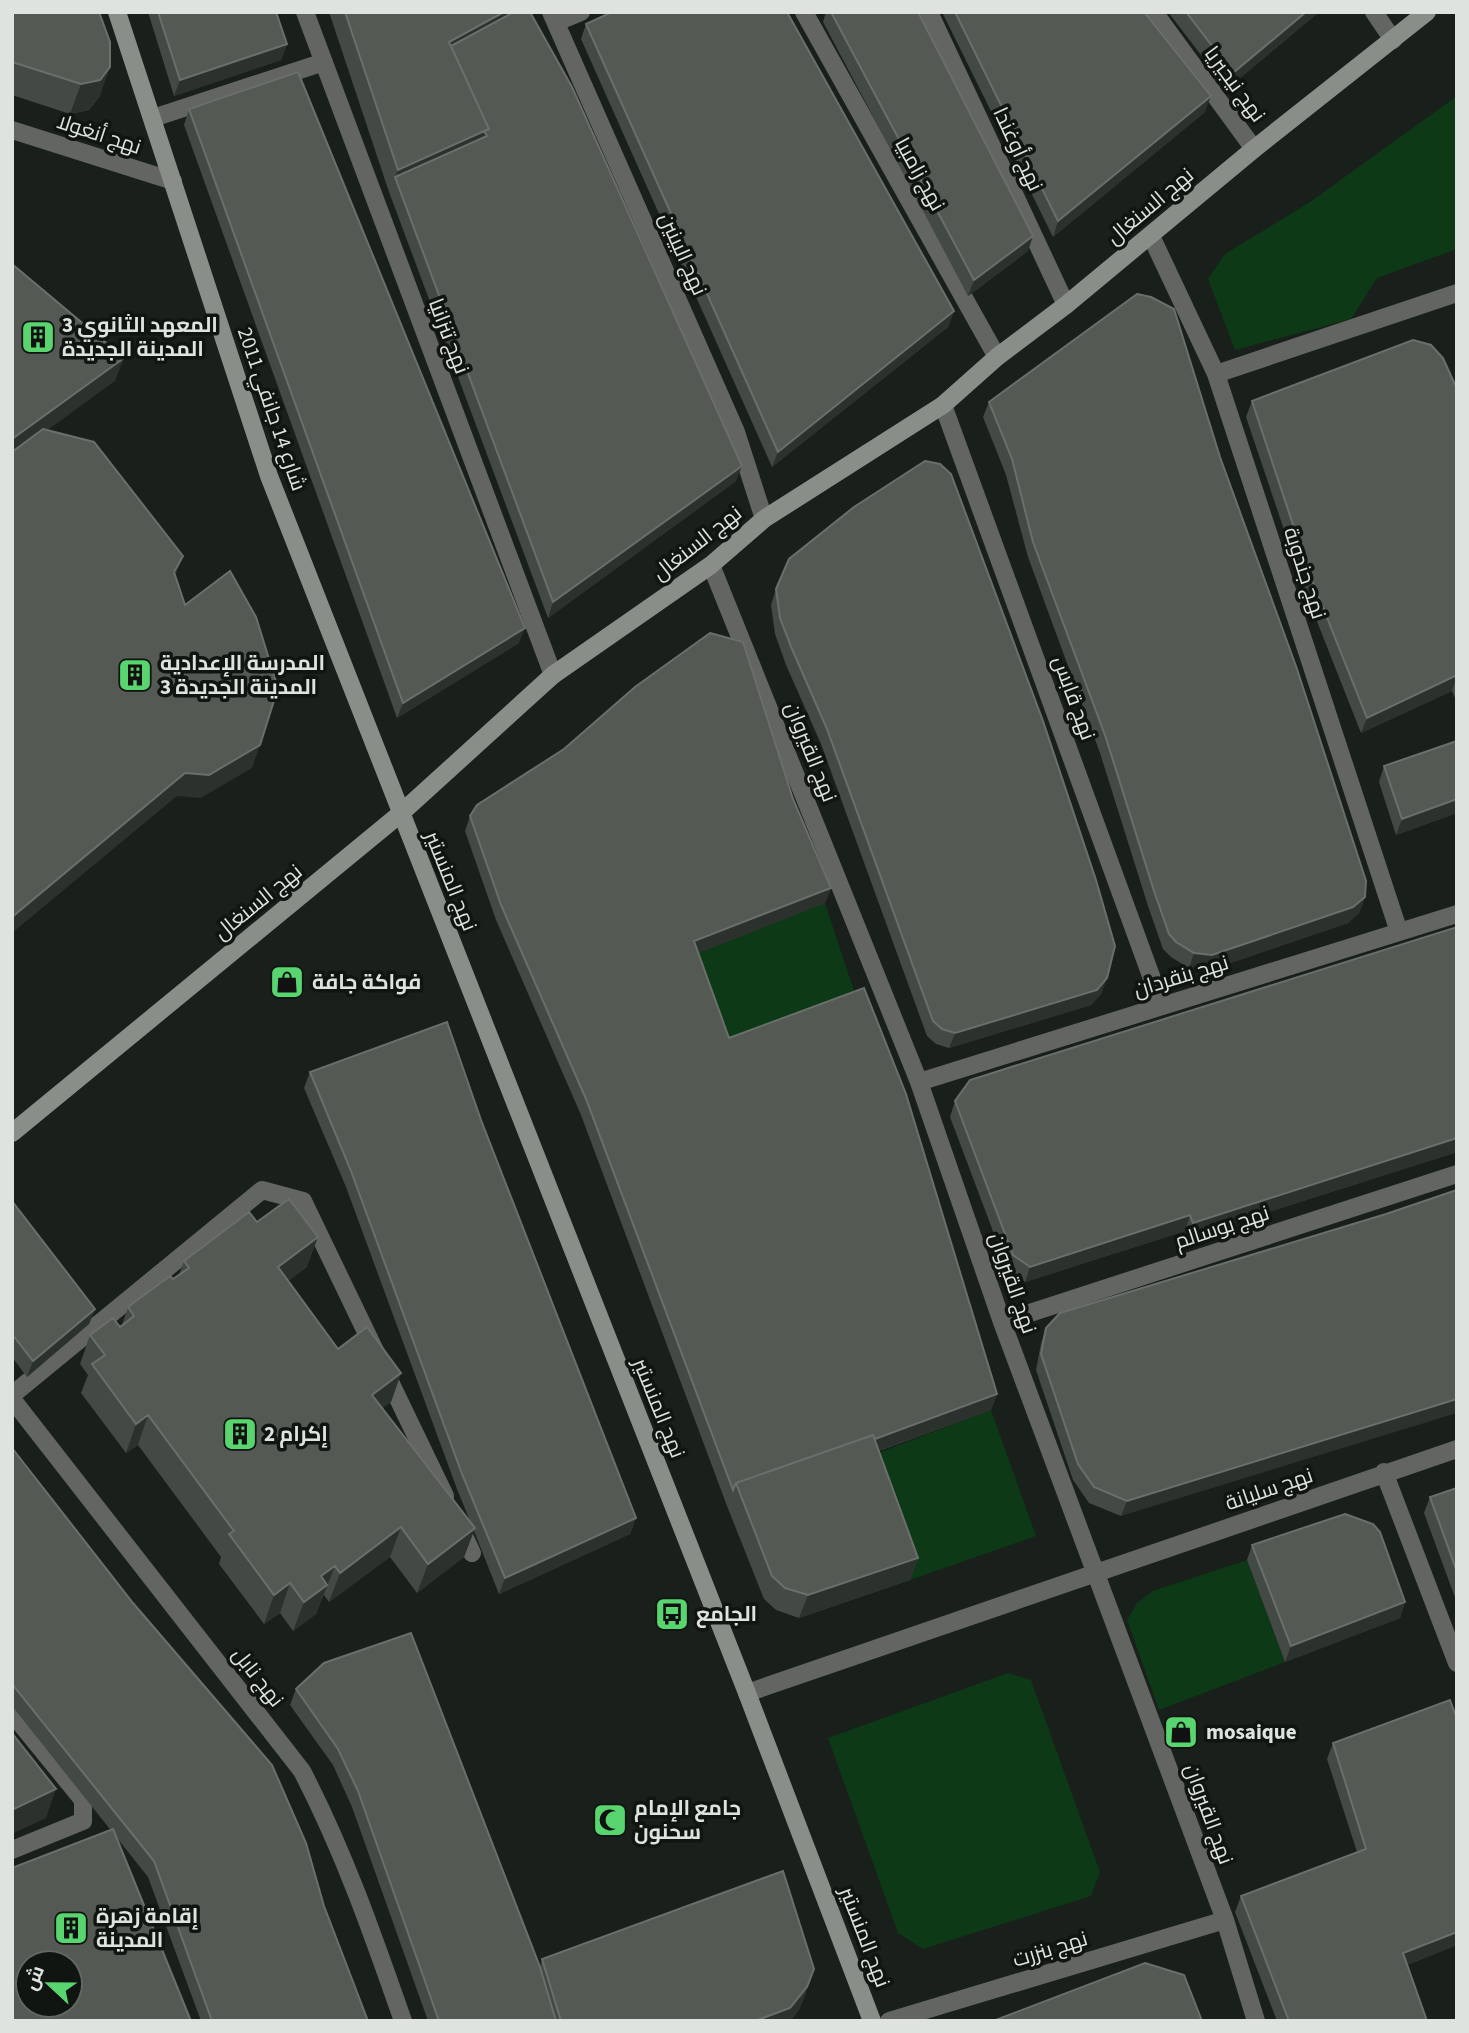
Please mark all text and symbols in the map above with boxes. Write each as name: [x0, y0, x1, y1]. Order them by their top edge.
street label: نهج نيجيريا: [1197, 40, 1273, 128]
street label: نهج أوغندا: [986, 102, 1050, 196]
street label: نهج أنغولا: [53, 106, 145, 162]
street label: نهج زامبيا: [887, 132, 953, 216]
street label: نهج السنغال: [1100, 160, 1200, 252]
street label: نهج البينين: [651, 208, 715, 300]
street label: نهج تنزانيا: [421, 294, 477, 378]
place label: 3 المعهد الثانوي المدينة الجديدة: [62, 310, 218, 364]
building icon: 3 المعهد الثانوي المدينة الجديدة: [19, 318, 57, 356]
street label: شارع 14 جانفي 2011: [229, 323, 314, 495]
street label: نهج السنغال: [646, 499, 748, 587]
street label: نهج جندوبة: [1276, 523, 1334, 623]
place label: المدرسة الإعدادية المدينة الجديدة 3: [160, 648, 325, 702]
street label: نهج قابس: [1045, 652, 1103, 744]
building icon: المدرسة الإعدادية المدينة الجديدة 3: [116, 656, 154, 694]
street label: نهج القيروان: [777, 698, 845, 806]
street label: نهج المنستير: [417, 826, 485, 935]
street label: نهج السنغال: [207, 857, 309, 947]
street label: نهج بنقردان: [1130, 947, 1232, 1005]
shop icon: فواكة جافة: [268, 963, 306, 1001]
place label: فواكة جافة: [312, 967, 421, 997]
street label: نهج بوسالم: [1171, 1198, 1273, 1256]
street label: نهج القيروان: [982, 1228, 1044, 1338]
street label: نهج المنستير: [625, 1353, 693, 1462]
building icon: إكرام 2: [221, 1415, 259, 1453]
place label: إكرام 2: [264, 1419, 328, 1449]
street label: نهج سليانة: [1221, 1460, 1317, 1518]
bus stop icon: الجامع: [653, 1595, 691, 1633]
place label: الجامع: [696, 1599, 757, 1629]
street label: نهج نابل: [225, 1641, 291, 1713]
shop icon: mosaique: [1162, 1713, 1200, 1751]
place label: mosaique: [1206, 1717, 1297, 1747]
street label: نهج القيروان: [1177, 1759, 1241, 1869]
place label: جامع الإمام سحنون: [634, 1793, 741, 1847]
mosque icon: جامع الإمام سحنون: [591, 1801, 629, 1839]
street label: نهج المنستير: [832, 1882, 898, 1992]
place label: إقامة زهرة المدينة: [96, 1901, 198, 1955]
building icon: إقامة زهرة المدينة: [52, 1909, 90, 1947]
street label: نهج بنزرت: [1009, 1923, 1091, 1975]
north arrow: [14, 1949, 84, 2019]
text: ش: [18, 1962, 52, 1995]

